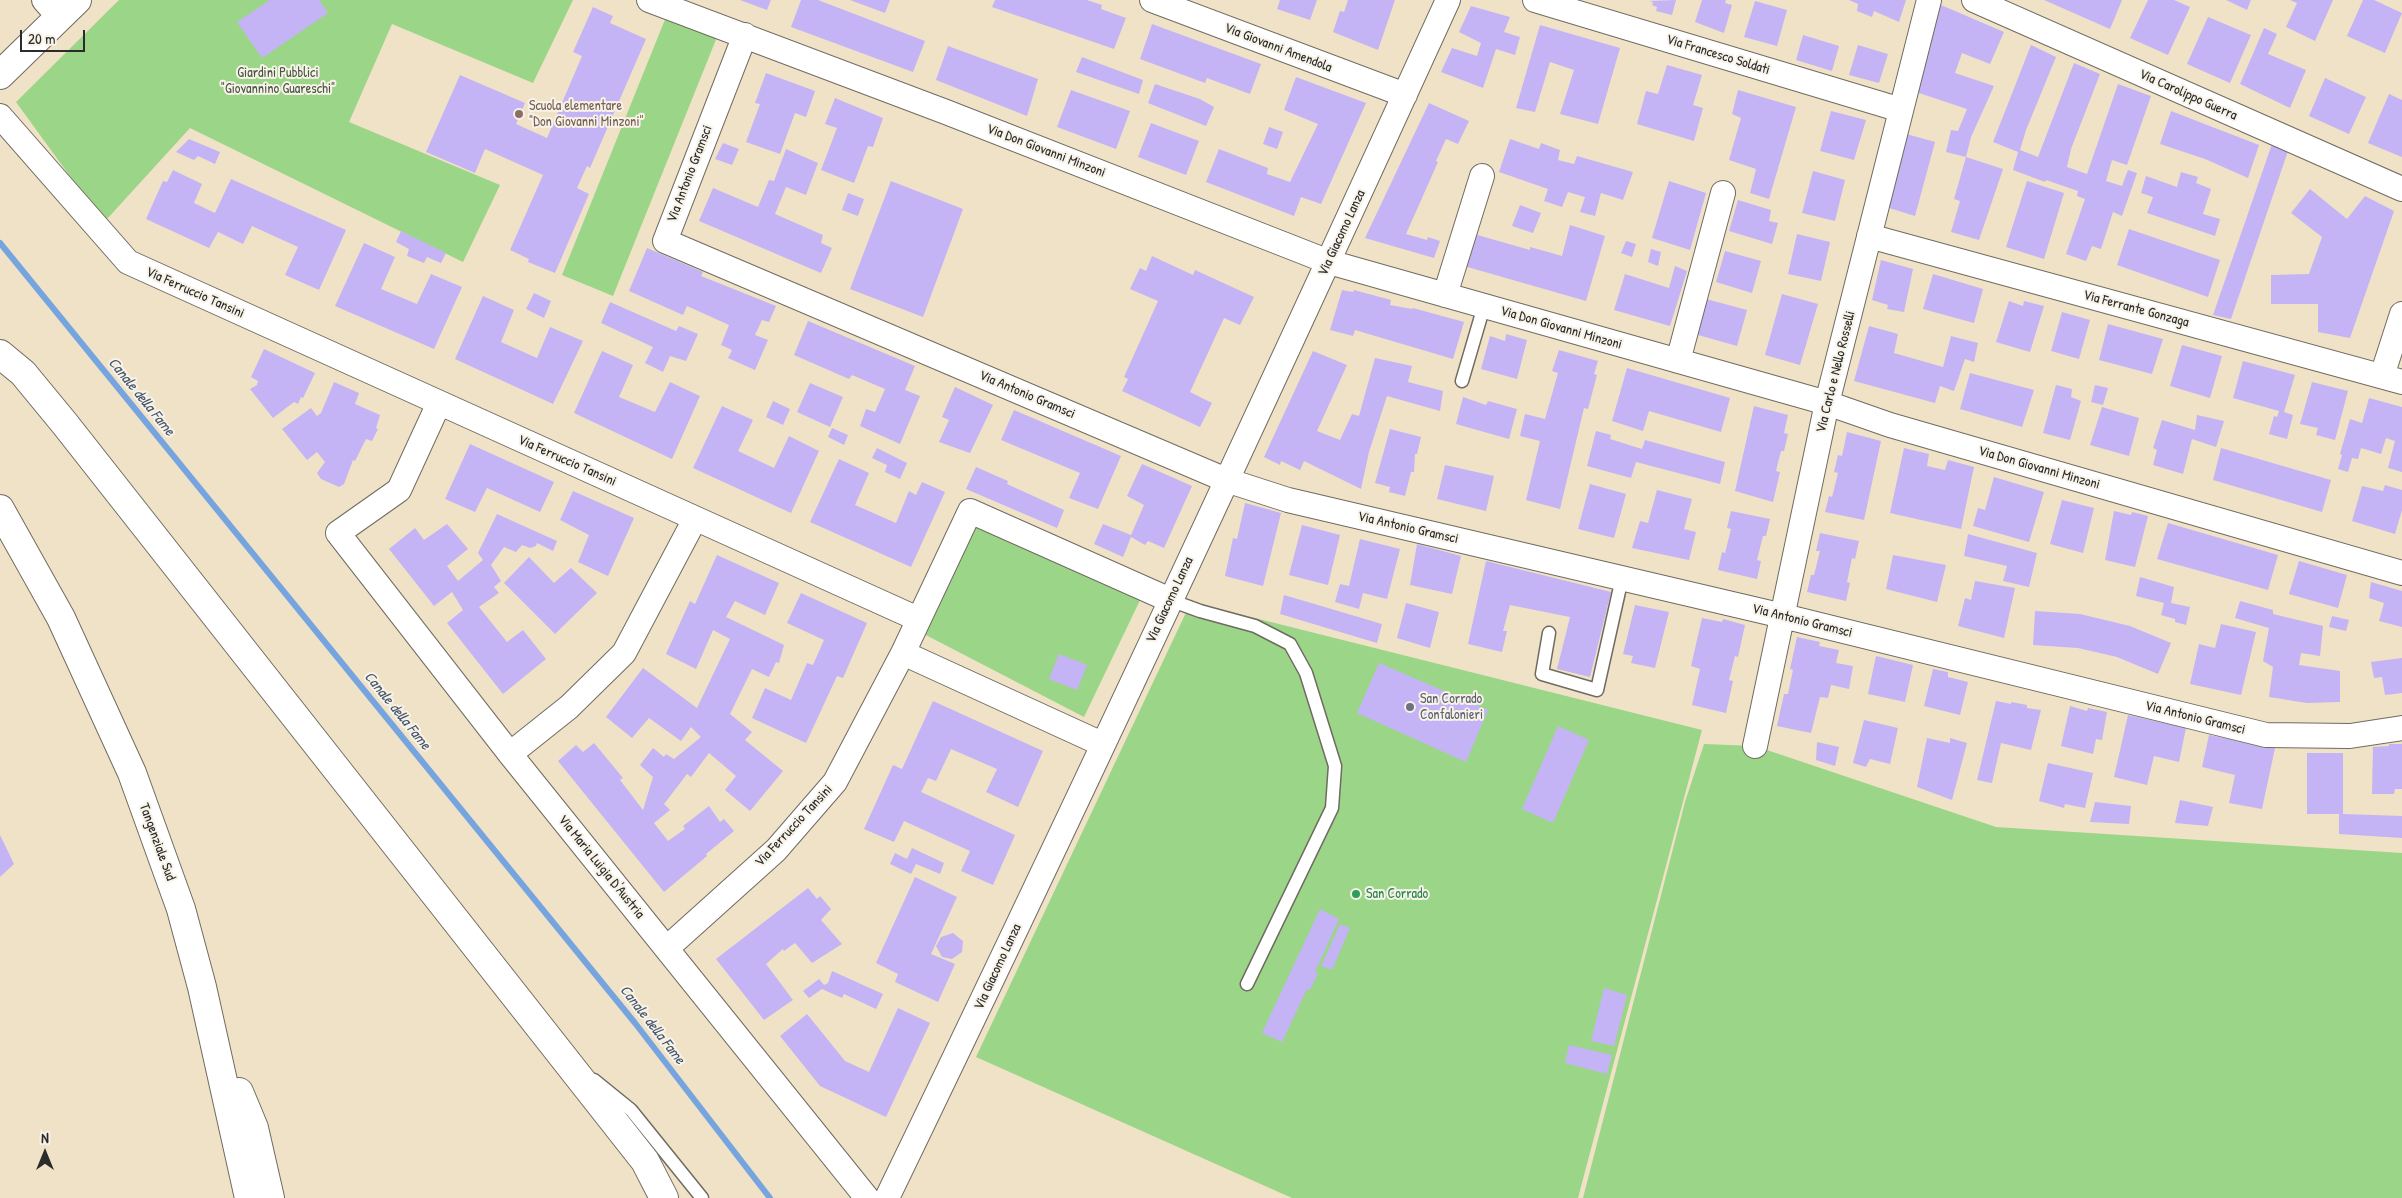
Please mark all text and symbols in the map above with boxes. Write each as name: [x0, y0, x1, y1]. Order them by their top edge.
scale bar: [22, 20, 88, 52]
street label: Via Giovanni Amendola: [1222, 20, 1334, 76]
text: 20 m: [28, 28, 55, 49]
street label: Via Francesco Soldati: [1664, 31, 1772, 79]
park label: Giardini Pubblici "Giovannino Guareschi": [221, 65, 335, 98]
street label: Via Carolippo Guerra: [2136, 66, 2240, 124]
place label: Scuola elementare "Don Giovanni Minzoni": [529, 98, 644, 130]
marker: Scuola elementare "Don Giovanni Minzoni": [513, 108, 525, 120]
street label: Via Don Giovanni Minzoni: [984, 121, 1108, 181]
street label: Via Antonio Gramsci: [664, 123, 716, 225]
street label: Via Giacomo Lanza: [1315, 187, 1369, 279]
street label: Via Ferruccio Tansini: [143, 264, 247, 322]
street label: Via Ferrante Gonzaga: [2081, 287, 2191, 331]
street label: Via Don Giovanni Minzoni: [1498, 303, 1624, 353]
street label: Via Carlo e Nello Rosselli: [1813, 309, 1859, 435]
water label: Canale della Fame: [104, 354, 178, 440]
street label: Via Antonio Gramsci: [976, 367, 1078, 423]
street label: Via Ferruccio Tansini: [515, 432, 619, 490]
street label: Via Don Giovanni Minzoni: [1976, 443, 2102, 493]
street label: Via Antonio Gramsci: [1356, 508, 1460, 548]
street label: Via Giacomo Lanza: [1143, 554, 1197, 646]
street label: Via Antonio Gramsci: [1750, 600, 1854, 642]
water label: Canale della Fame: [360, 668, 434, 754]
place label: San Corrado Confalonieri: [1420, 691, 1483, 724]
street label: Via Antonio Gramsci: [2143, 697, 2247, 739]
marker: San Corrado Confalonieri: [1404, 701, 1416, 713]
street label: Via Ferruccio Tansini: [752, 781, 836, 871]
street label: Tangenziale Sud: [135, 801, 179, 883]
street label: Via Maria Luigia D'Austria: [554, 812, 648, 922]
place label: San Corrado: [1366, 886, 1428, 902]
marker: San Corrado: [1350, 888, 1362, 900]
street label: Via Giacomo Lanza: [971, 921, 1025, 1013]
water label: Canale della Fame: [616, 982, 688, 1068]
north arrow: [20, 1128, 70, 1178]
text: N: [41, 1128, 49, 1147]

